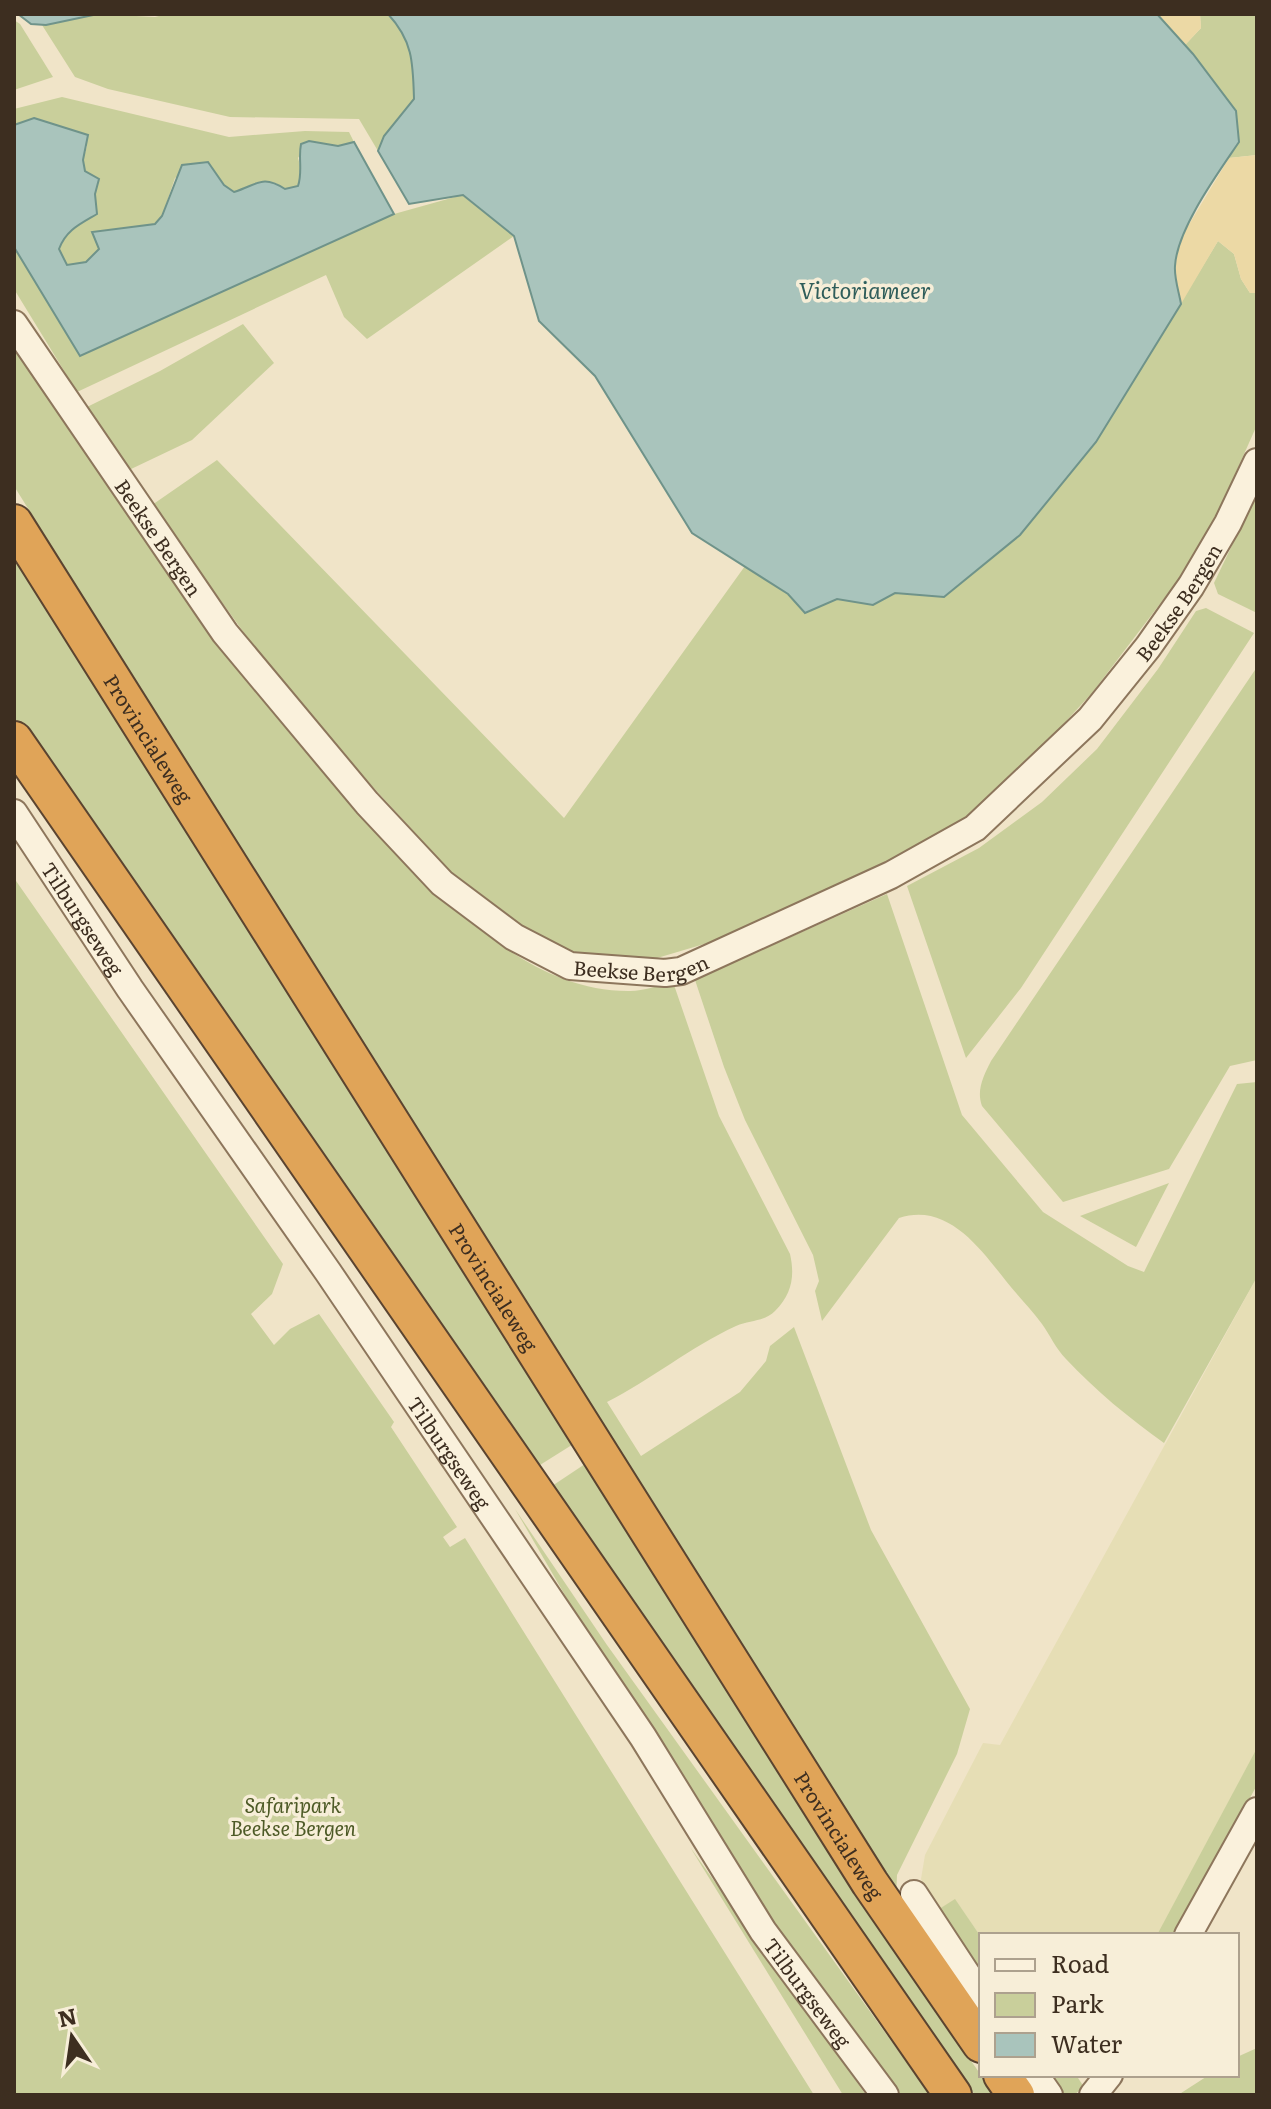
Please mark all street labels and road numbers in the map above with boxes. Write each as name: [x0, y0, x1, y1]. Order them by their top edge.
street label: Beekse Bergen: [109, 472, 210, 602]
street label: Beekse Bergen: [1128, 537, 1228, 667]
street label: Provincialeweg: [97, 668, 202, 809]
street label: Tilburgseweg: [35, 855, 132, 982]
street label: Beekse Bergen: [572, 946, 713, 988]
street label: Provincialeweg: [443, 1216, 547, 1357]
street label: Tilburgseweg: [401, 1390, 500, 1516]
street label: Provincialeweg: [788, 1765, 892, 1906]
street label: Tilburgseweg: [757, 1931, 860, 2054]

